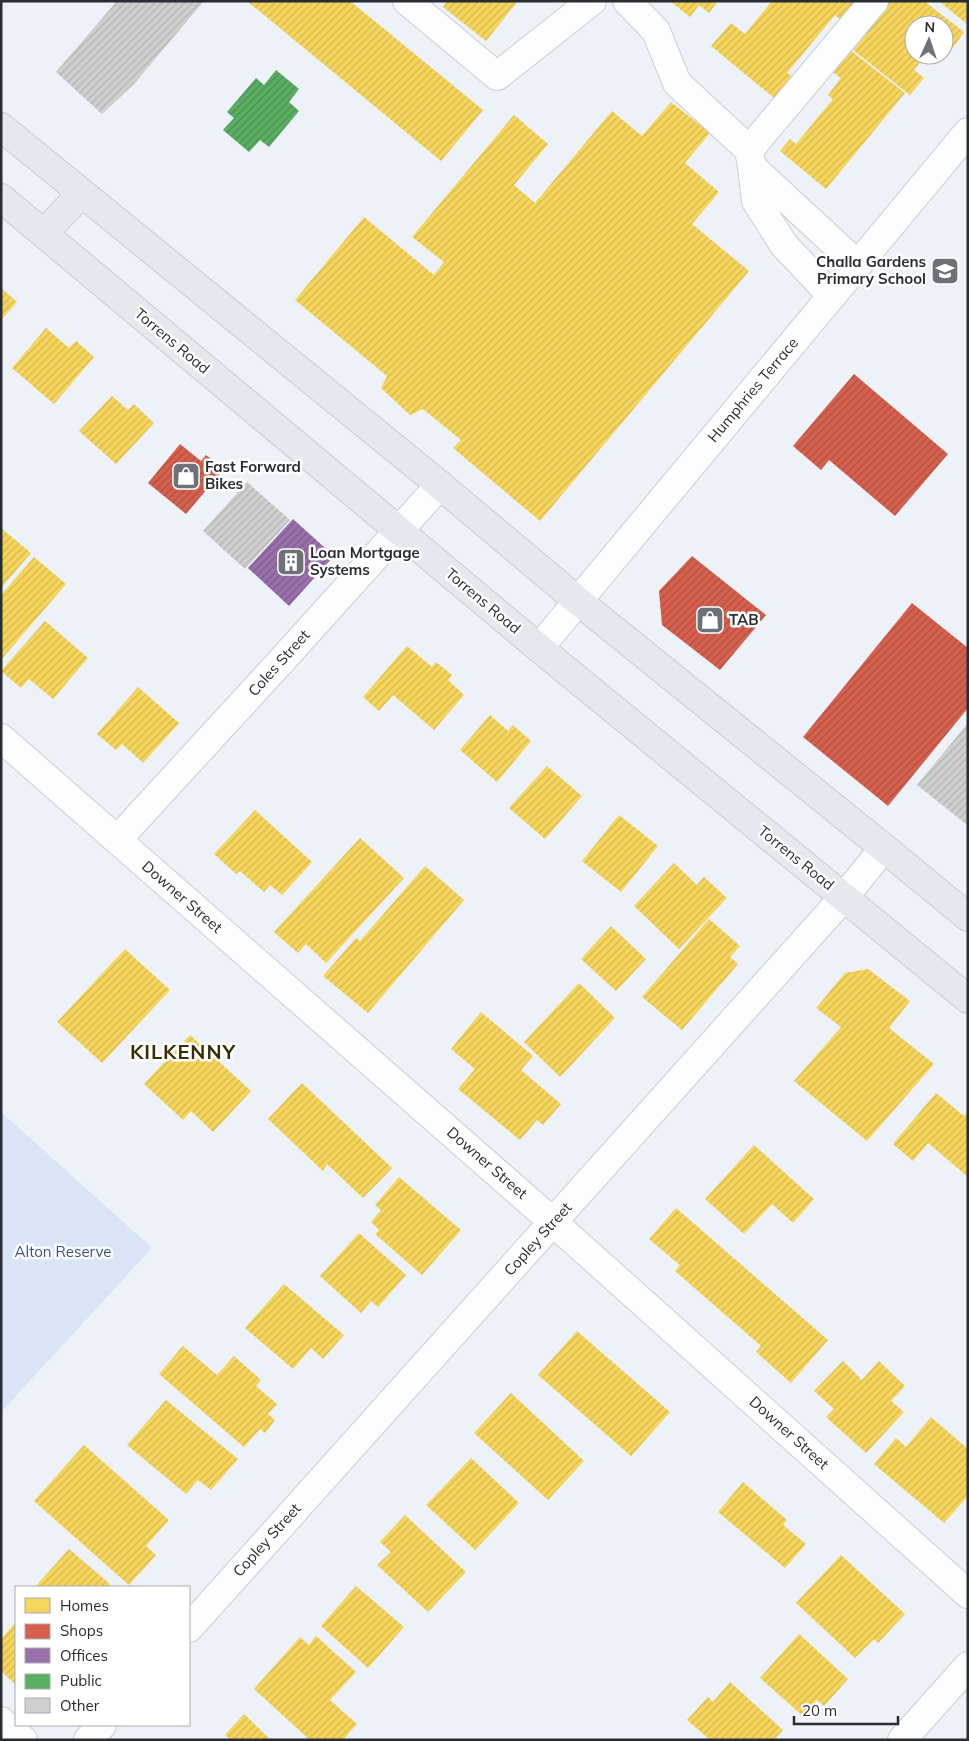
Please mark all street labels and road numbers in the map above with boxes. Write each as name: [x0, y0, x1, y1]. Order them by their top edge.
street label: Torrens Road: [131, 304, 214, 378]
street label: Humphries Terrace: [703, 333, 802, 446]
street label: Torrens Road: [442, 564, 525, 638]
street label: Coles Street: [244, 626, 313, 700]
street label: Torrens Road: [754, 821, 838, 894]
street label: Downer Street: [138, 856, 226, 937]
street label: Downer Street: [443, 1122, 531, 1203]
street label: Copley Street: [500, 1198, 576, 1279]
street label: Downer Street: [746, 1392, 833, 1473]
street label: Copley Street: [229, 1499, 305, 1580]

